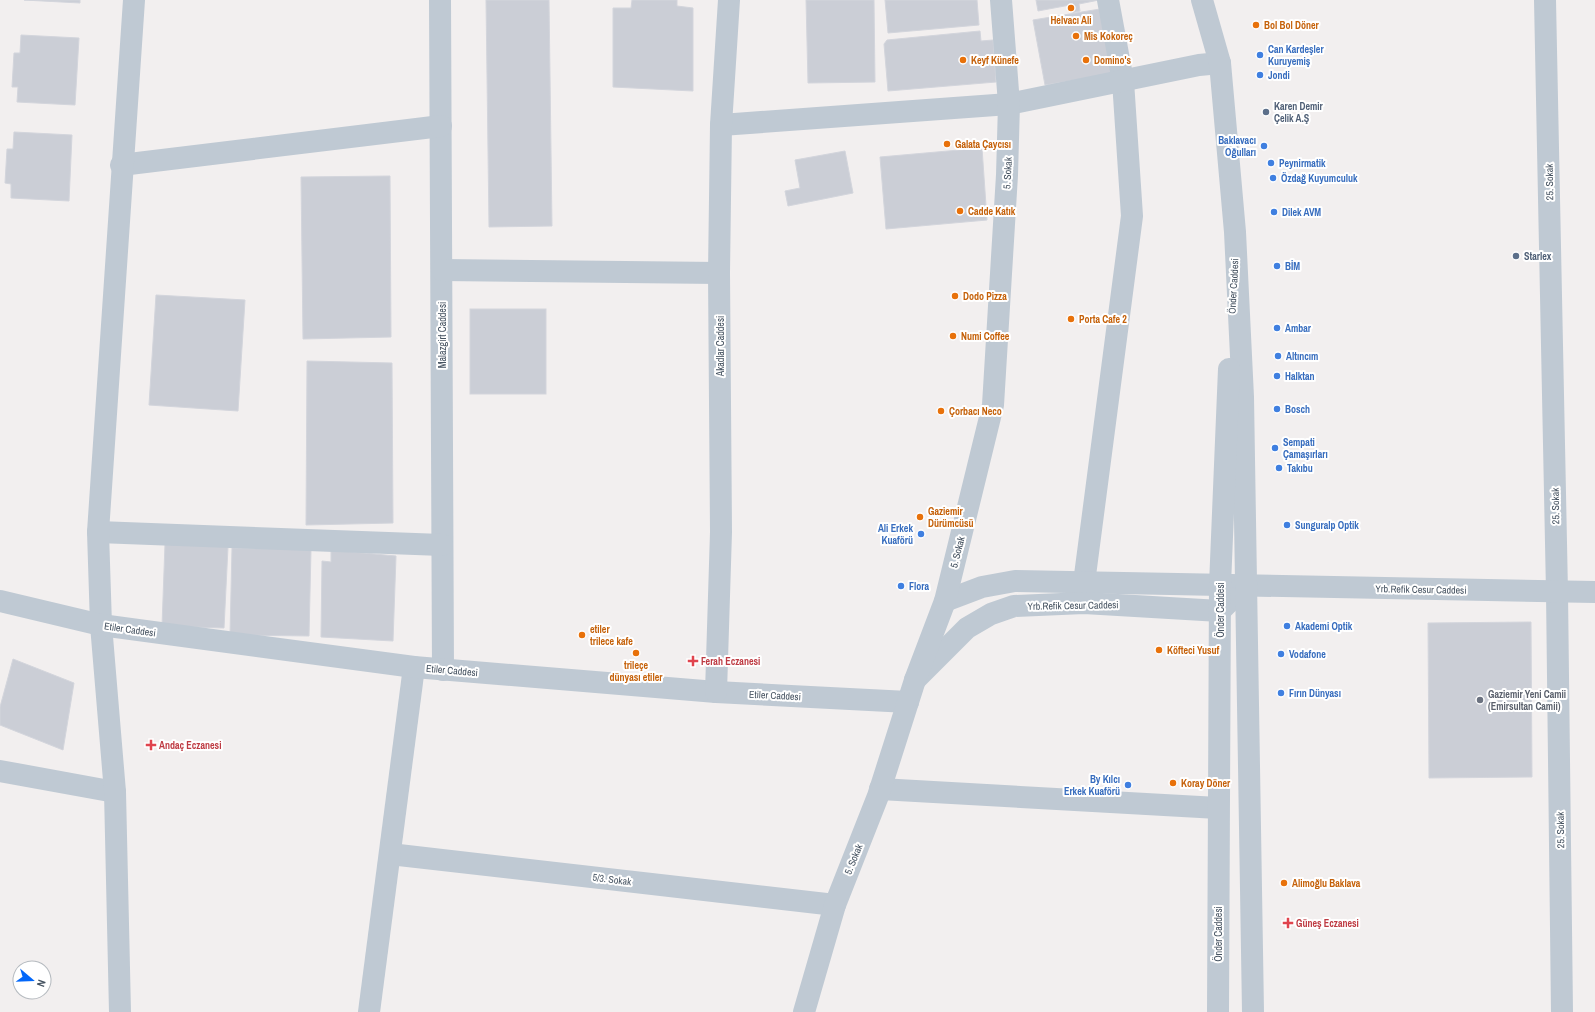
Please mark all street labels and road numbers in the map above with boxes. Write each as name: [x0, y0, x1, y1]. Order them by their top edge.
street label: 5. Sokak: [1000, 156, 1015, 189]
street label: 25. Sokak: [1543, 163, 1556, 200]
street label: Önder Caddesi: [1226, 258, 1241, 314]
street label: Malazgirt Caddesi: [436, 302, 449, 368]
street label: Akadlar Caddesi: [714, 316, 727, 377]
street label: 25. Sokak: [1549, 487, 1562, 524]
street label: 5. Sokak: [947, 534, 968, 569]
street label: Önder Caddesi: [1214, 582, 1227, 638]
street label: Yrb.Refik Cesur Caddesi: [1375, 582, 1467, 597]
street label: Yrb.Refik Cesur Caddesi: [1027, 598, 1119, 613]
street label: Etiler Caddesi: [103, 619, 157, 640]
street label: Etiler Caddesi: [426, 662, 478, 679]
street label: Etiler Caddesi: [749, 688, 801, 703]
street label: 25. Sokak: [1554, 811, 1567, 848]
street label: 5. Sokak: [841, 841, 866, 876]
street label: 5/3. Sokak: [592, 871, 633, 888]
street label: Önder Caddesi: [1212, 906, 1225, 962]

